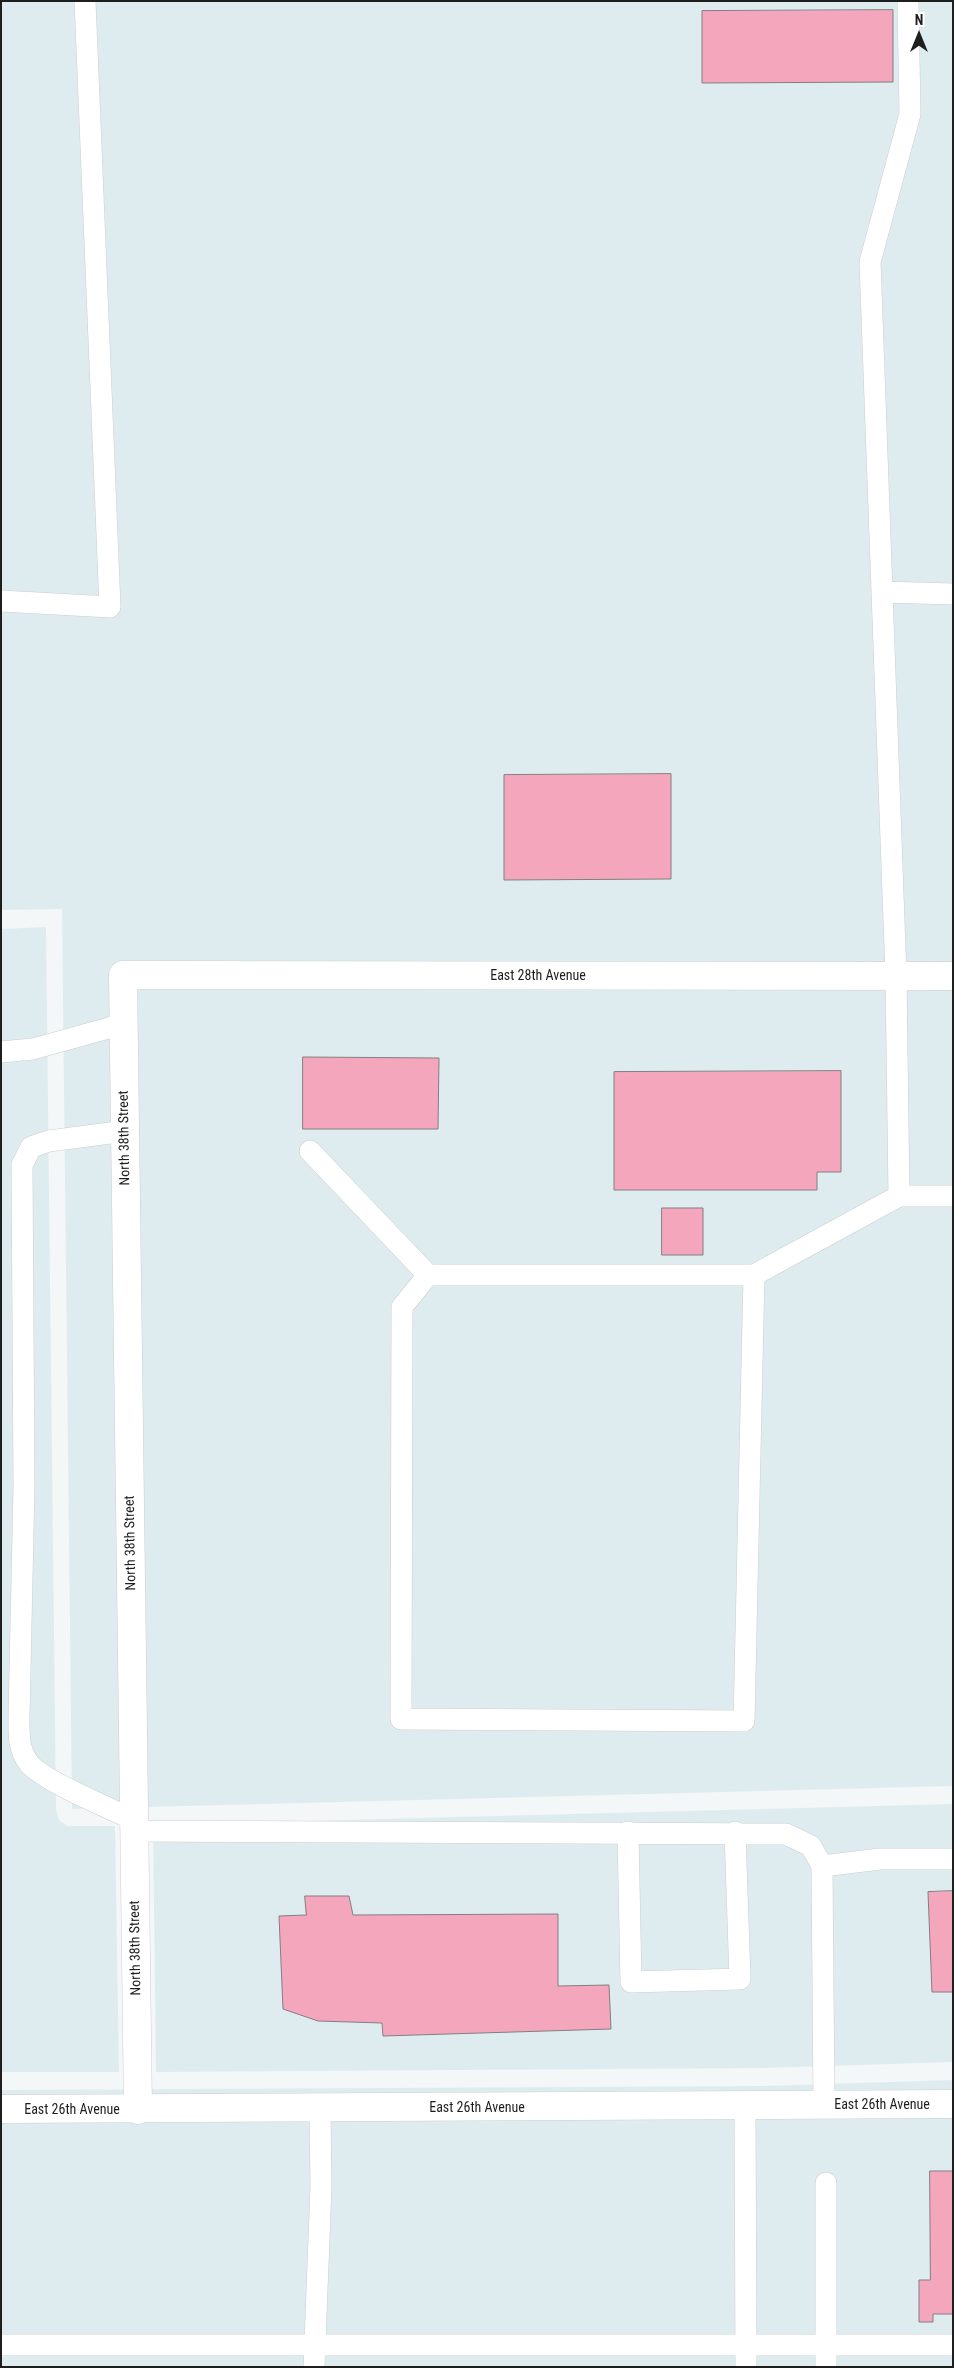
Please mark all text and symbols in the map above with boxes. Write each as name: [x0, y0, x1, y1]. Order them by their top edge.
north arrow: [894, 10, 944, 60]
text: N: [915, 12, 923, 28]
street label: East 28th Avenue: [490, 968, 586, 984]
street label: North 38th Street: [116, 1090, 134, 1186]
street label: North 38th Street: [122, 1495, 140, 1591]
street label: North 38th Street: [127, 1900, 145, 1996]
street label: East 26th Avenue: [834, 2097, 930, 2113]
street label: East 26th Avenue: [429, 2100, 525, 2116]
street label: East 26th Avenue: [24, 2102, 120, 2118]

